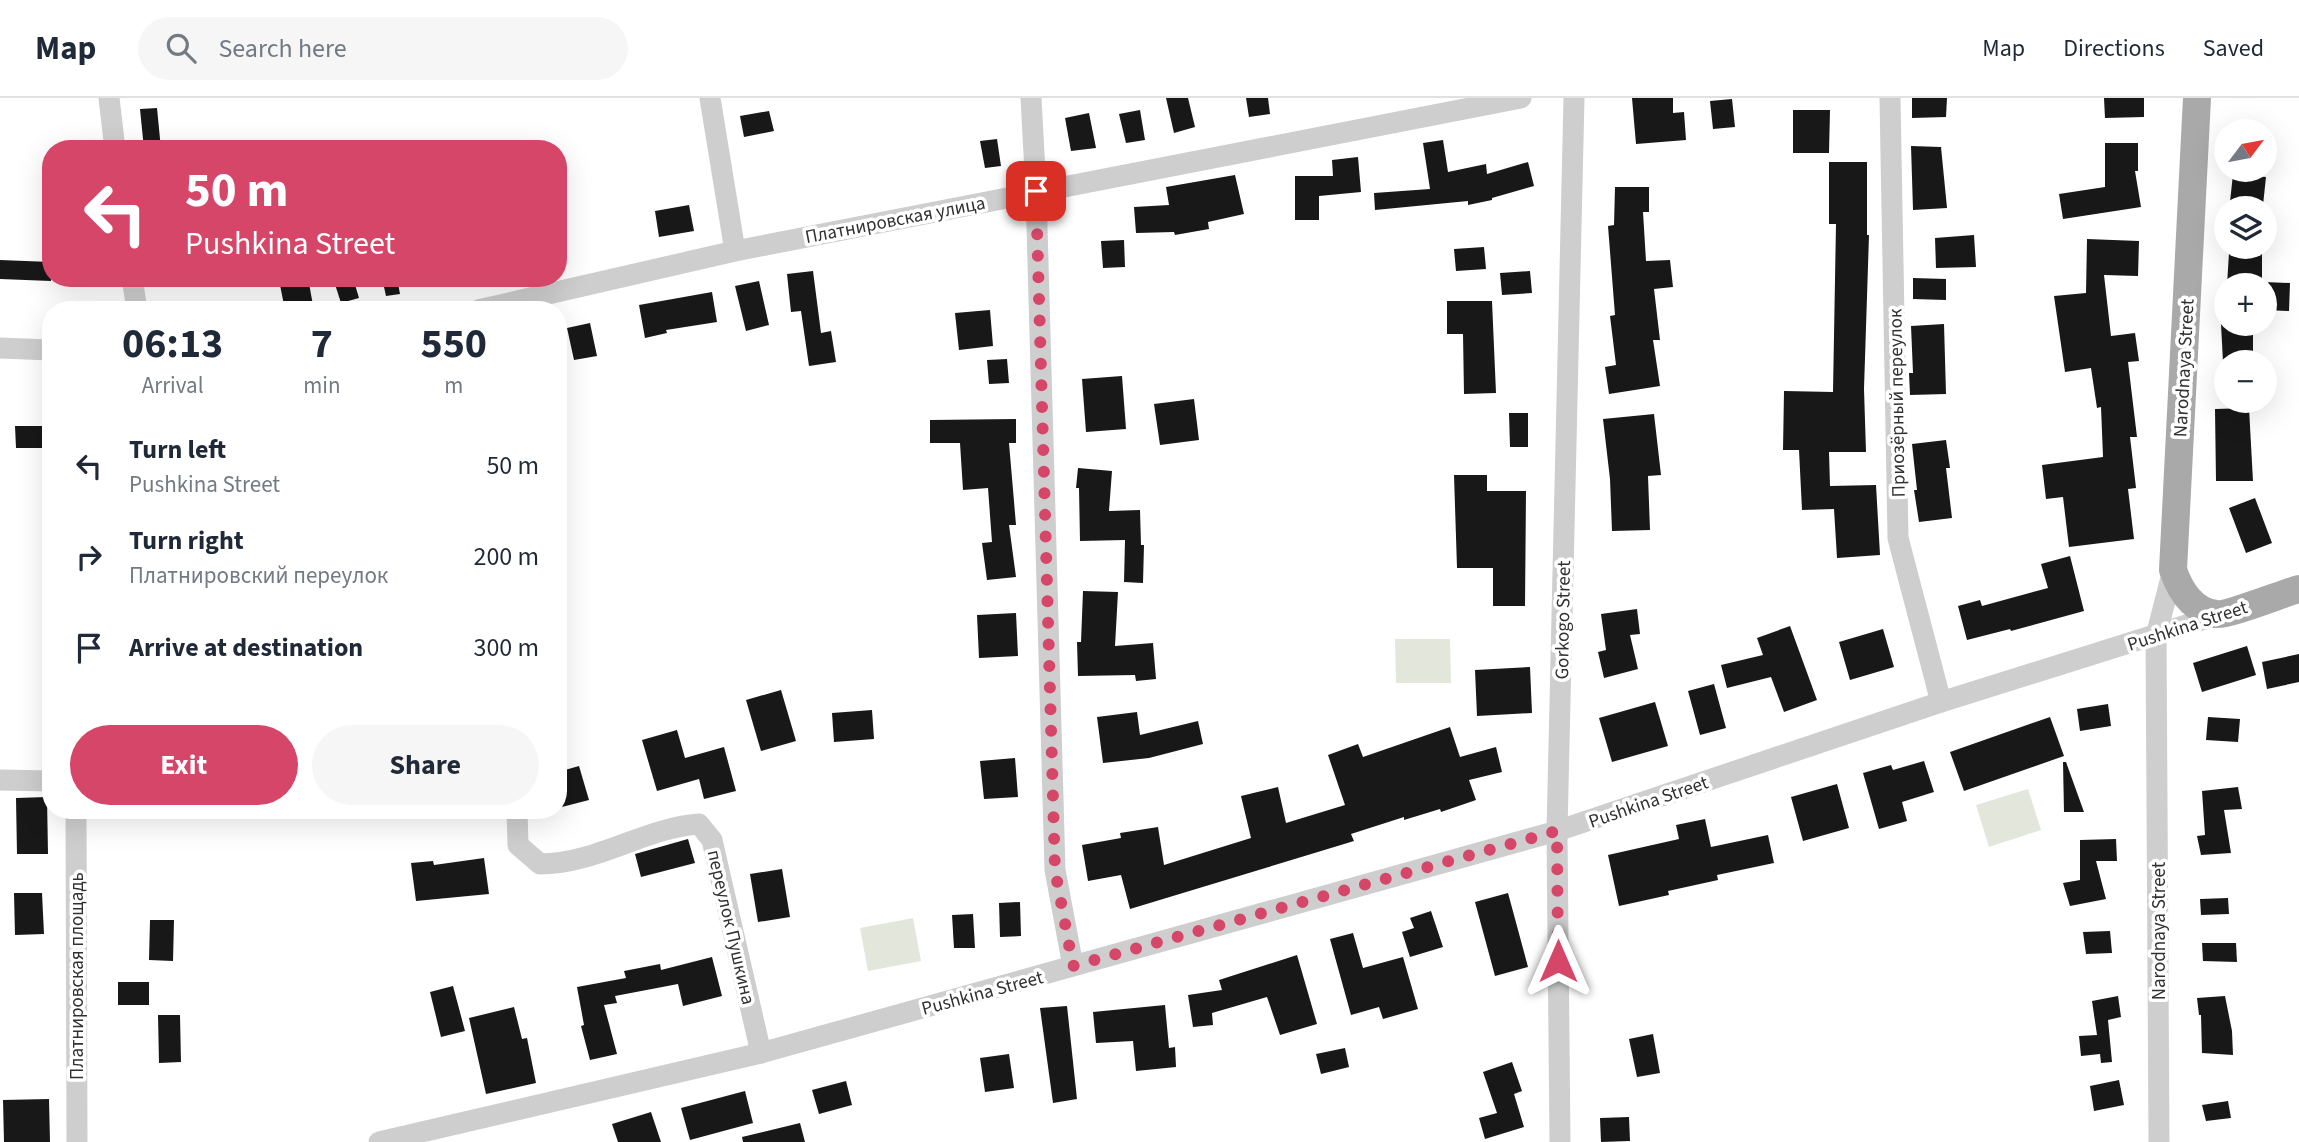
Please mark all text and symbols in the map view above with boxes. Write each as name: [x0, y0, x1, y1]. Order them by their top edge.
search box: [138, 17, 628, 80]
text: Map: [35, 25, 96, 72]
icon: search: [162, 29, 200, 67]
text: Search here: [218, 30, 347, 67]
text: Map: [1982, 31, 2025, 66]
text: Directions: [2063, 31, 2165, 66]
text: Saved: [2203, 31, 2264, 66]
north arrow: [2214, 119, 2277, 182]
map controls: [2214, 119, 2277, 413]
text: 50 m: [185, 156, 289, 226]
pin: [1006, 161, 1066, 221]
icon: left: [70, 168, 161, 259]
icon: arrive: [1017, 172, 1055, 210]
street label: Платнировская улица: [803, 190, 988, 251]
button: layers: [2214, 196, 2277, 259]
text: Pushkina Street: [185, 221, 395, 267]
button: +: [2214, 273, 2277, 336]
street label: Narodnaya Street: [2167, 298, 2202, 438]
street label: Приозёрный переулок: [1882, 308, 1913, 498]
text: 06:13: [122, 314, 223, 374]
text: 7: [311, 314, 333, 374]
text: 550: [420, 314, 487, 374]
button: −: [2214, 350, 2277, 413]
text: Arrival: [142, 369, 204, 402]
text: min: [303, 369, 341, 402]
text: m: [444, 369, 463, 402]
text: Turn left: [129, 431, 226, 468]
icon: left: [70, 447, 108, 485]
text: 50 m: [486, 447, 539, 484]
text: Pushkina Street: [129, 468, 280, 501]
text: Turn right: [129, 522, 244, 559]
icon: right: [70, 538, 108, 576]
text: 200 m: [473, 538, 539, 575]
text: Платнировский переулок: [129, 559, 388, 592]
street label: Gorkogo Street: [1549, 560, 1578, 680]
street label: Pushkina Street: [2124, 594, 2252, 659]
icon: arrive: [70, 629, 108, 667]
text: Arrive at destination: [129, 629, 363, 666]
text: 300 m: [473, 629, 539, 666]
button: Exit: [70, 725, 298, 805]
button: Share: [312, 725, 539, 805]
street label: Pushkina Street: [1585, 769, 1712, 836]
street label: переулок Пушкина: [700, 847, 761, 1007]
street label: Narodnaya Street: [2146, 861, 2173, 1000]
street label: Платнировская площадь: [64, 872, 91, 1080]
position arrow: [1521, 924, 1595, 998]
street label: Pushkina Street: [919, 964, 1047, 1023]

